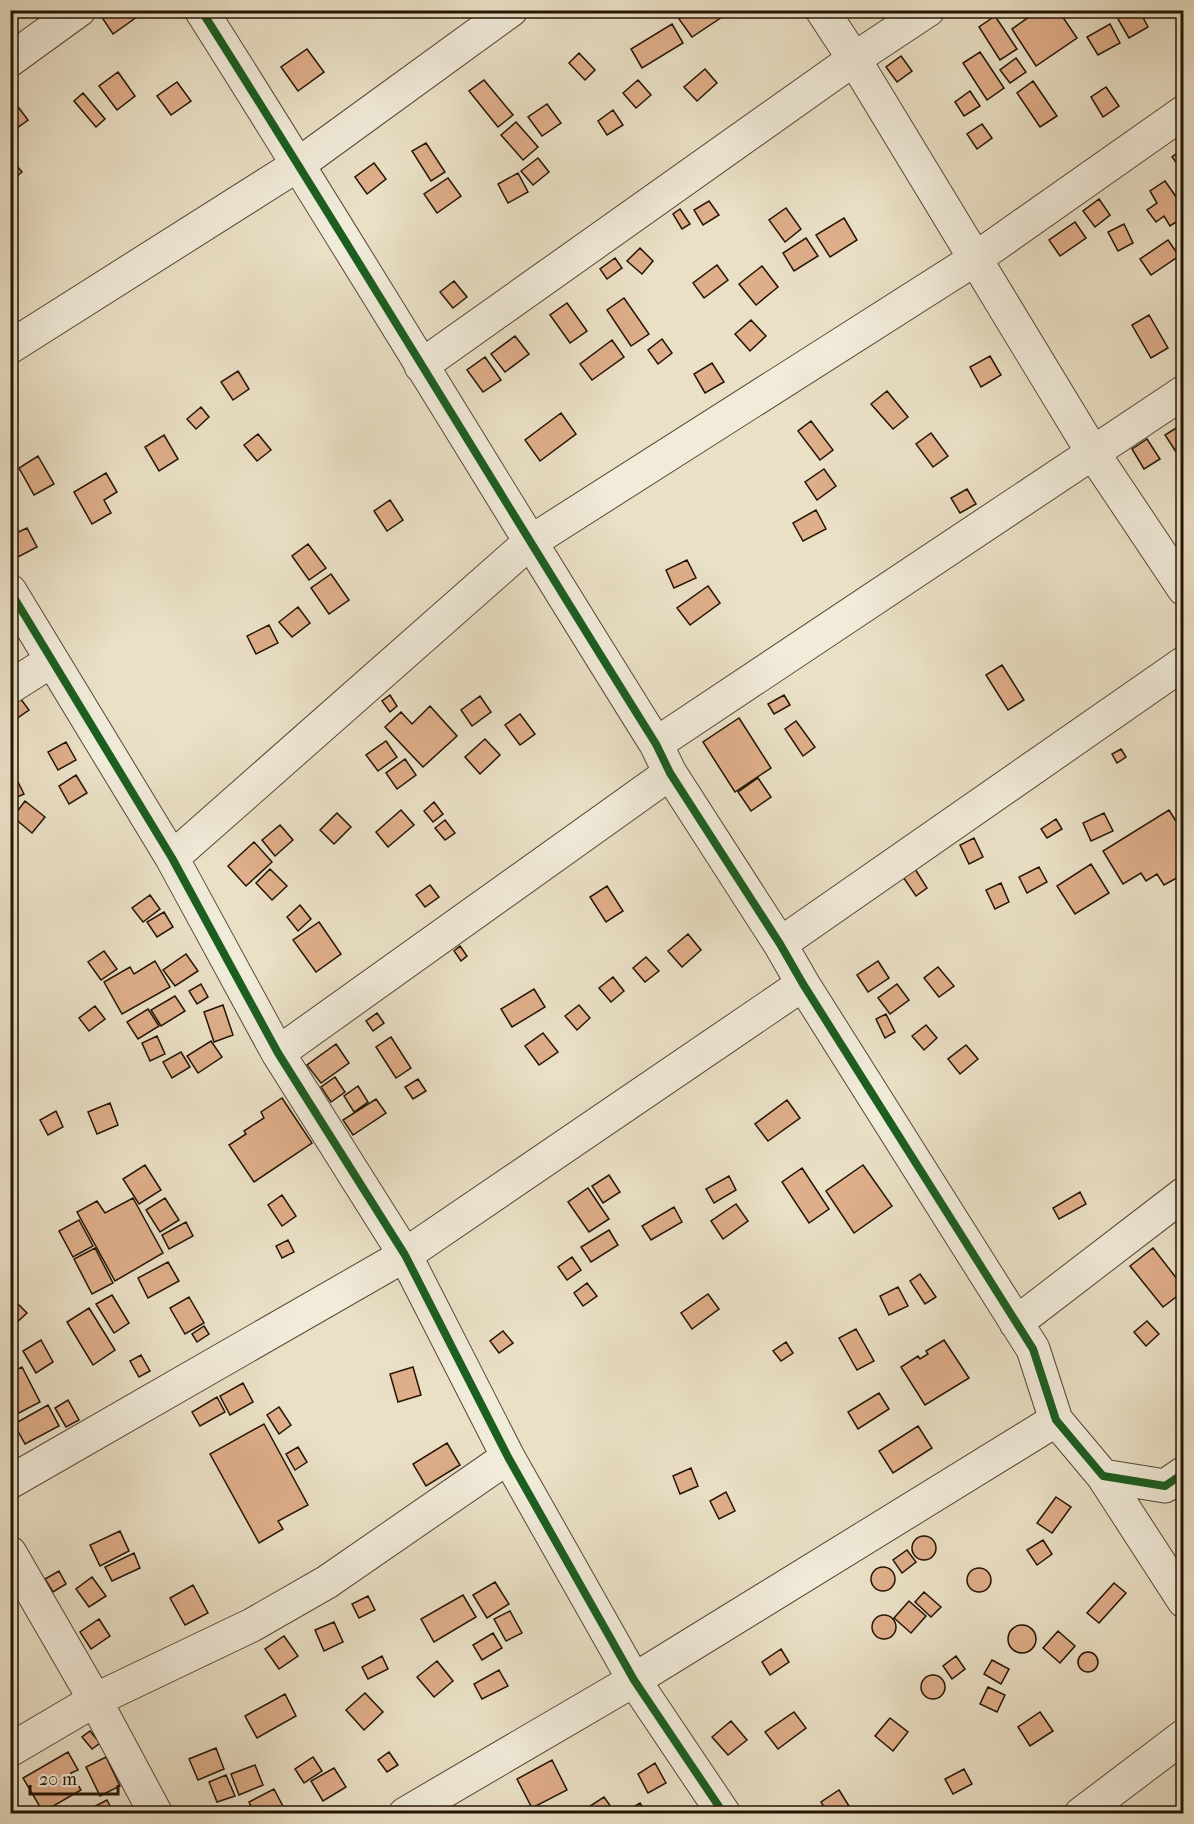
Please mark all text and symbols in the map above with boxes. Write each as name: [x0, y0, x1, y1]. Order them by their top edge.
scale bar: [30, 1758, 118, 1796]
text: 20 m: [39, 1769, 77, 1790]

